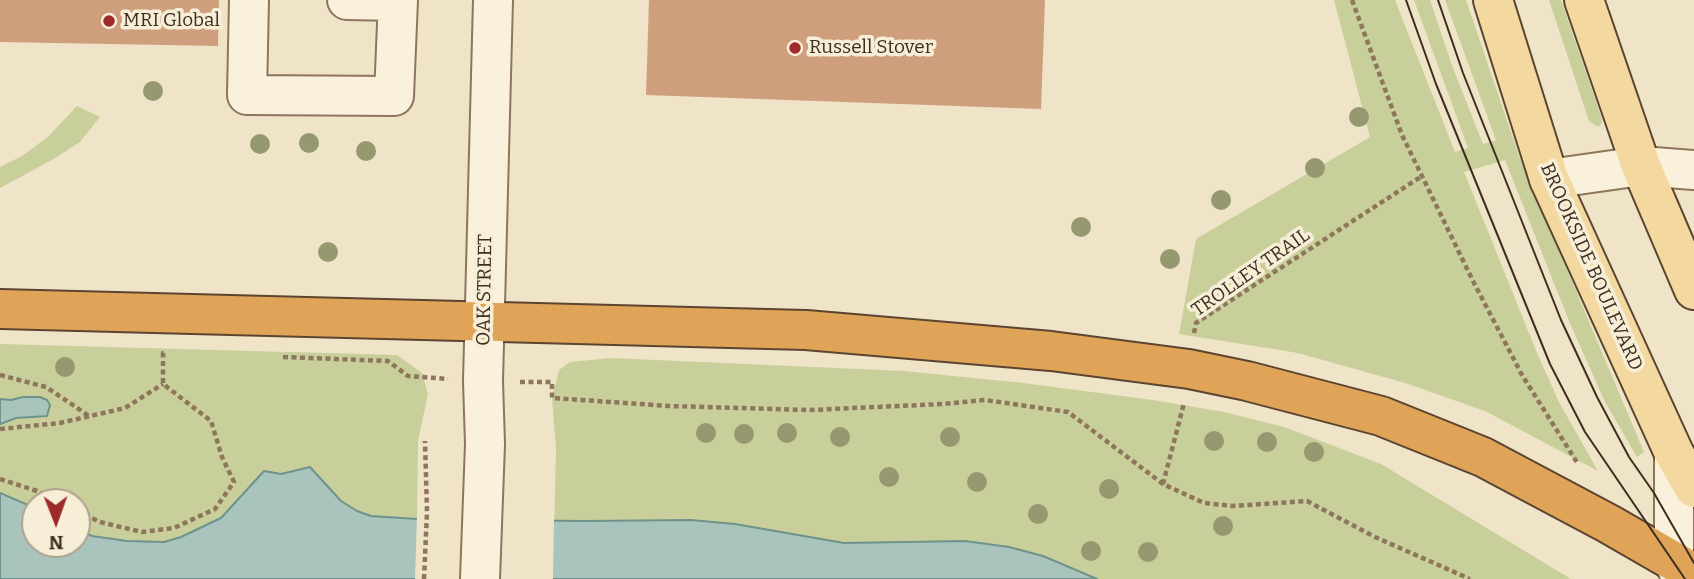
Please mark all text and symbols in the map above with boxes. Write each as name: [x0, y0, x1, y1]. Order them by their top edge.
place label: MRI Global: [123, 10, 220, 32]
marker: MRI Global: [101, 13, 117, 29]
place label: Russell Stover: [809, 37, 933, 59]
marker: Russell Stover: [787, 40, 803, 56]
street label: BROOKSIDE BOULEVARD: [1535, 160, 1647, 374]
street label: TROLLEY TRAIL: [1188, 224, 1314, 322]
street label: OAK STREET: [473, 234, 497, 346]
north arrow: [21, 488, 91, 558]
text: N: [49, 531, 64, 554]

